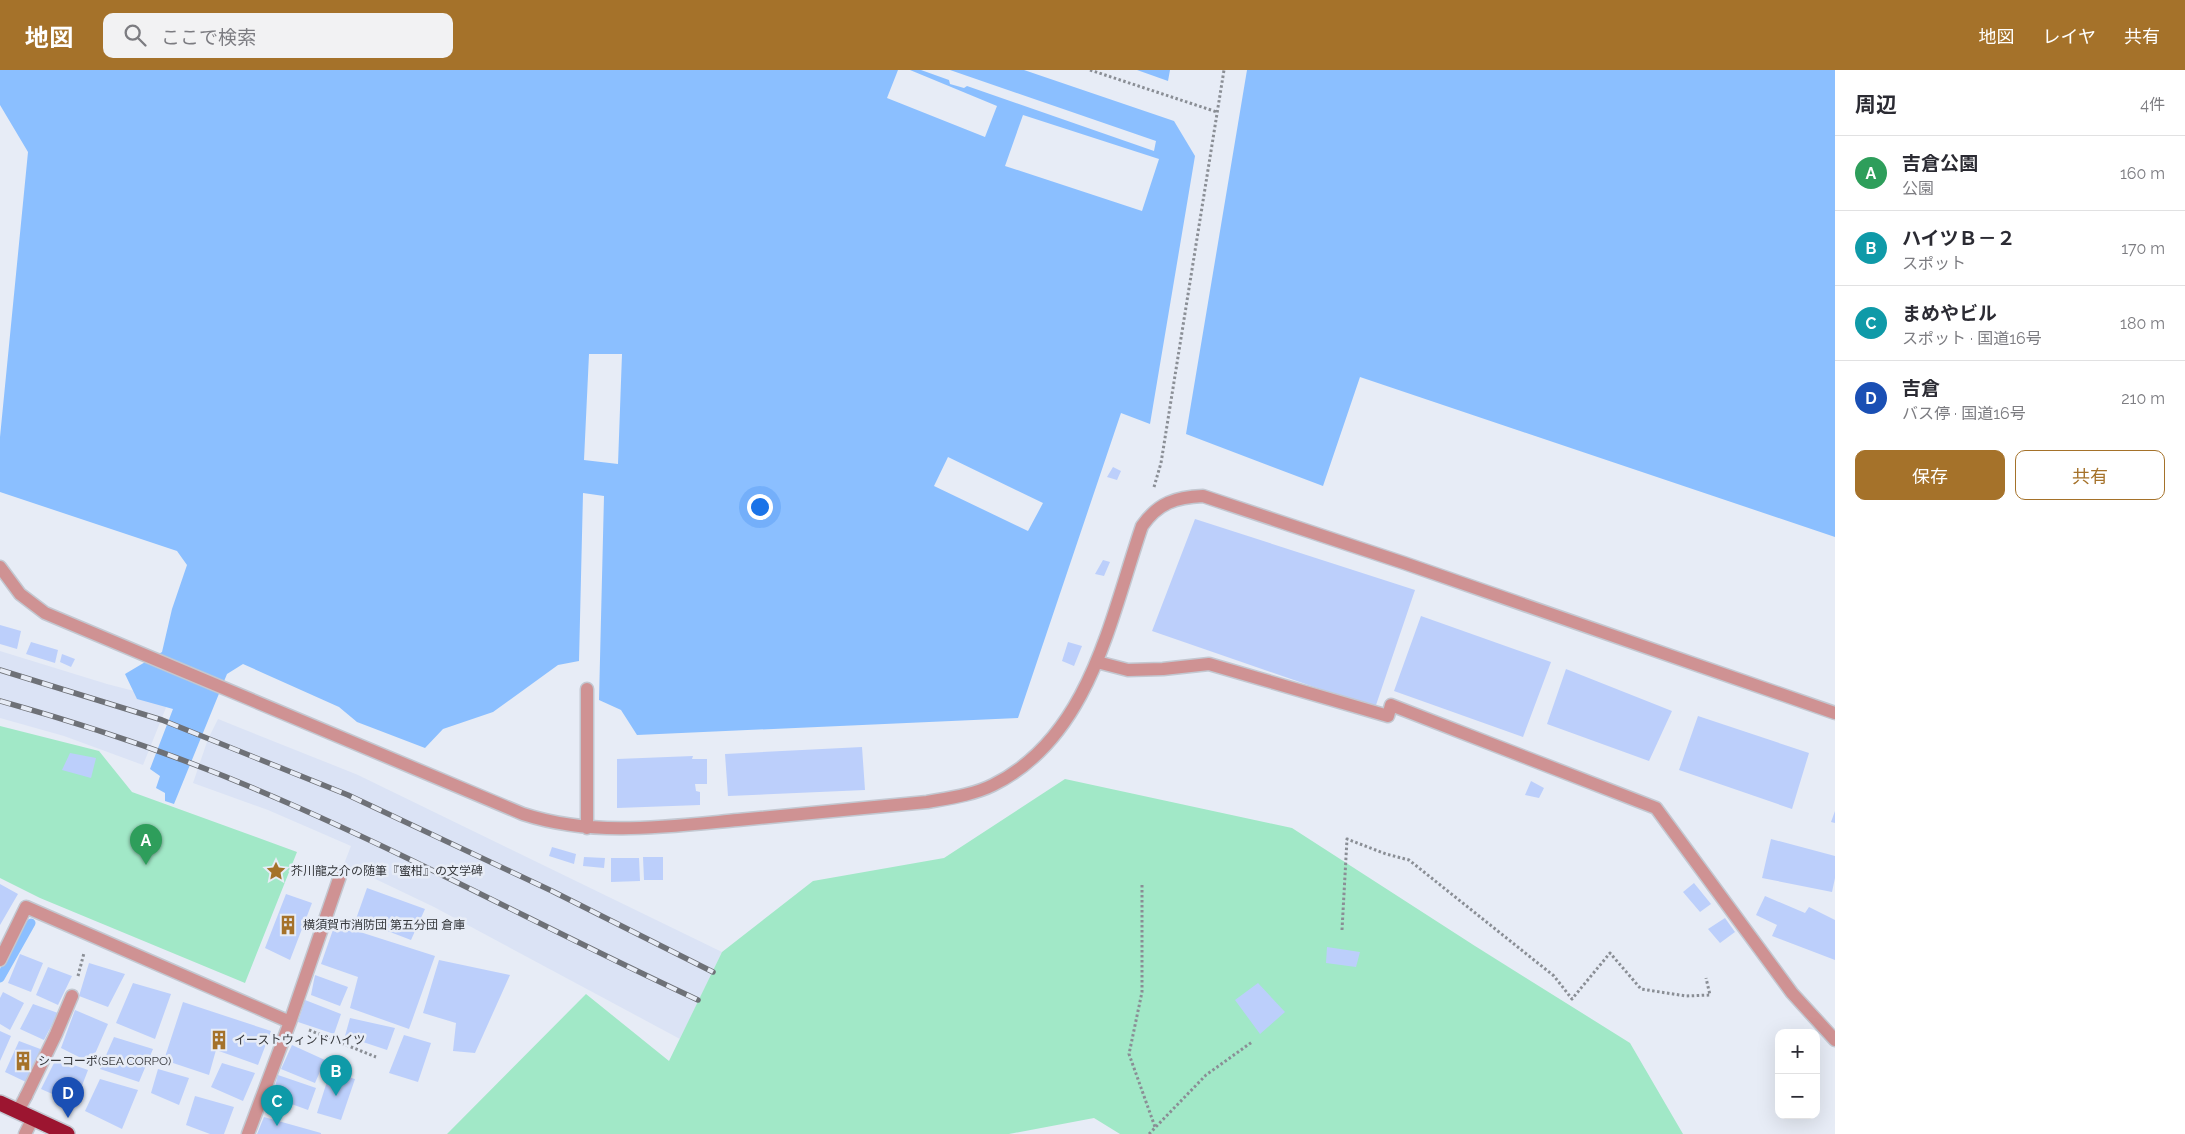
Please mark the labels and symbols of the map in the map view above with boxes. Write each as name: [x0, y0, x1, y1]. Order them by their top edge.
your location: [747, 494, 773, 520]
pin: A: [130, 824, 162, 865]
place icon: 芥川龍之介の随筆『蜜柑』の文学碑: [265, 860, 287, 882]
place label: 芥川龍之介の随筆『蜜柑』の文学碑: [291, 864, 483, 878]
building icon: 横須賀市消防団 第五分団 倉庫: [277, 914, 299, 936]
place label: 横須賀市消防団 第五分団 倉庫: [303, 918, 465, 932]
building icon: イーストウィンドハイツ: [208, 1029, 230, 1051]
place label: イーストウィンドハイツ: [234, 1033, 365, 1047]
building icon: シーコーポ(SEA CORPO): [12, 1050, 34, 1072]
place label: シーコーポ(SEA CORPO): [38, 1054, 171, 1068]
pin: B: [320, 1055, 352, 1096]
pin: D: [52, 1077, 84, 1118]
pin: C: [261, 1085, 293, 1126]

